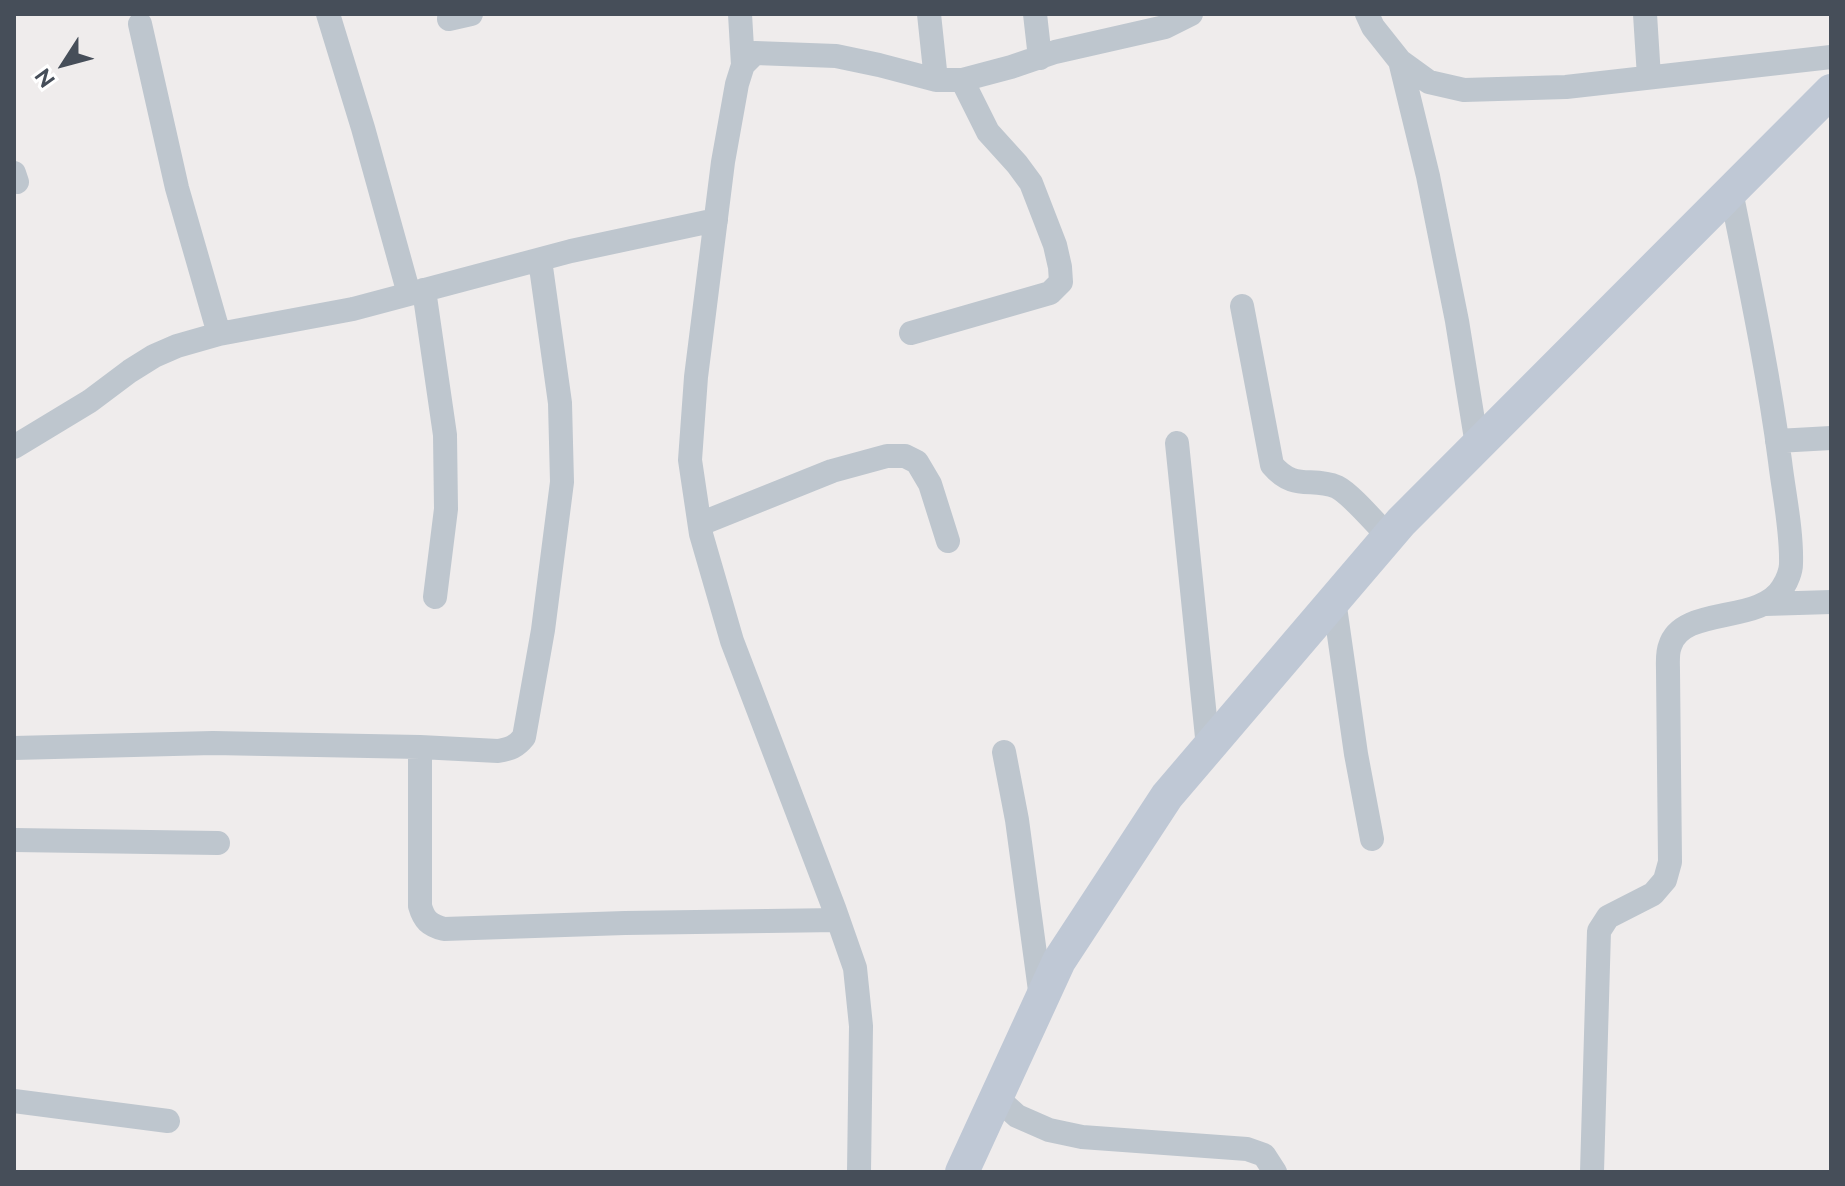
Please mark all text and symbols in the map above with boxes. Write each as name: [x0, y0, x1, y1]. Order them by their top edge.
north arrow: [24, 24, 104, 104]
text: N: [29, 64, 60, 93]

